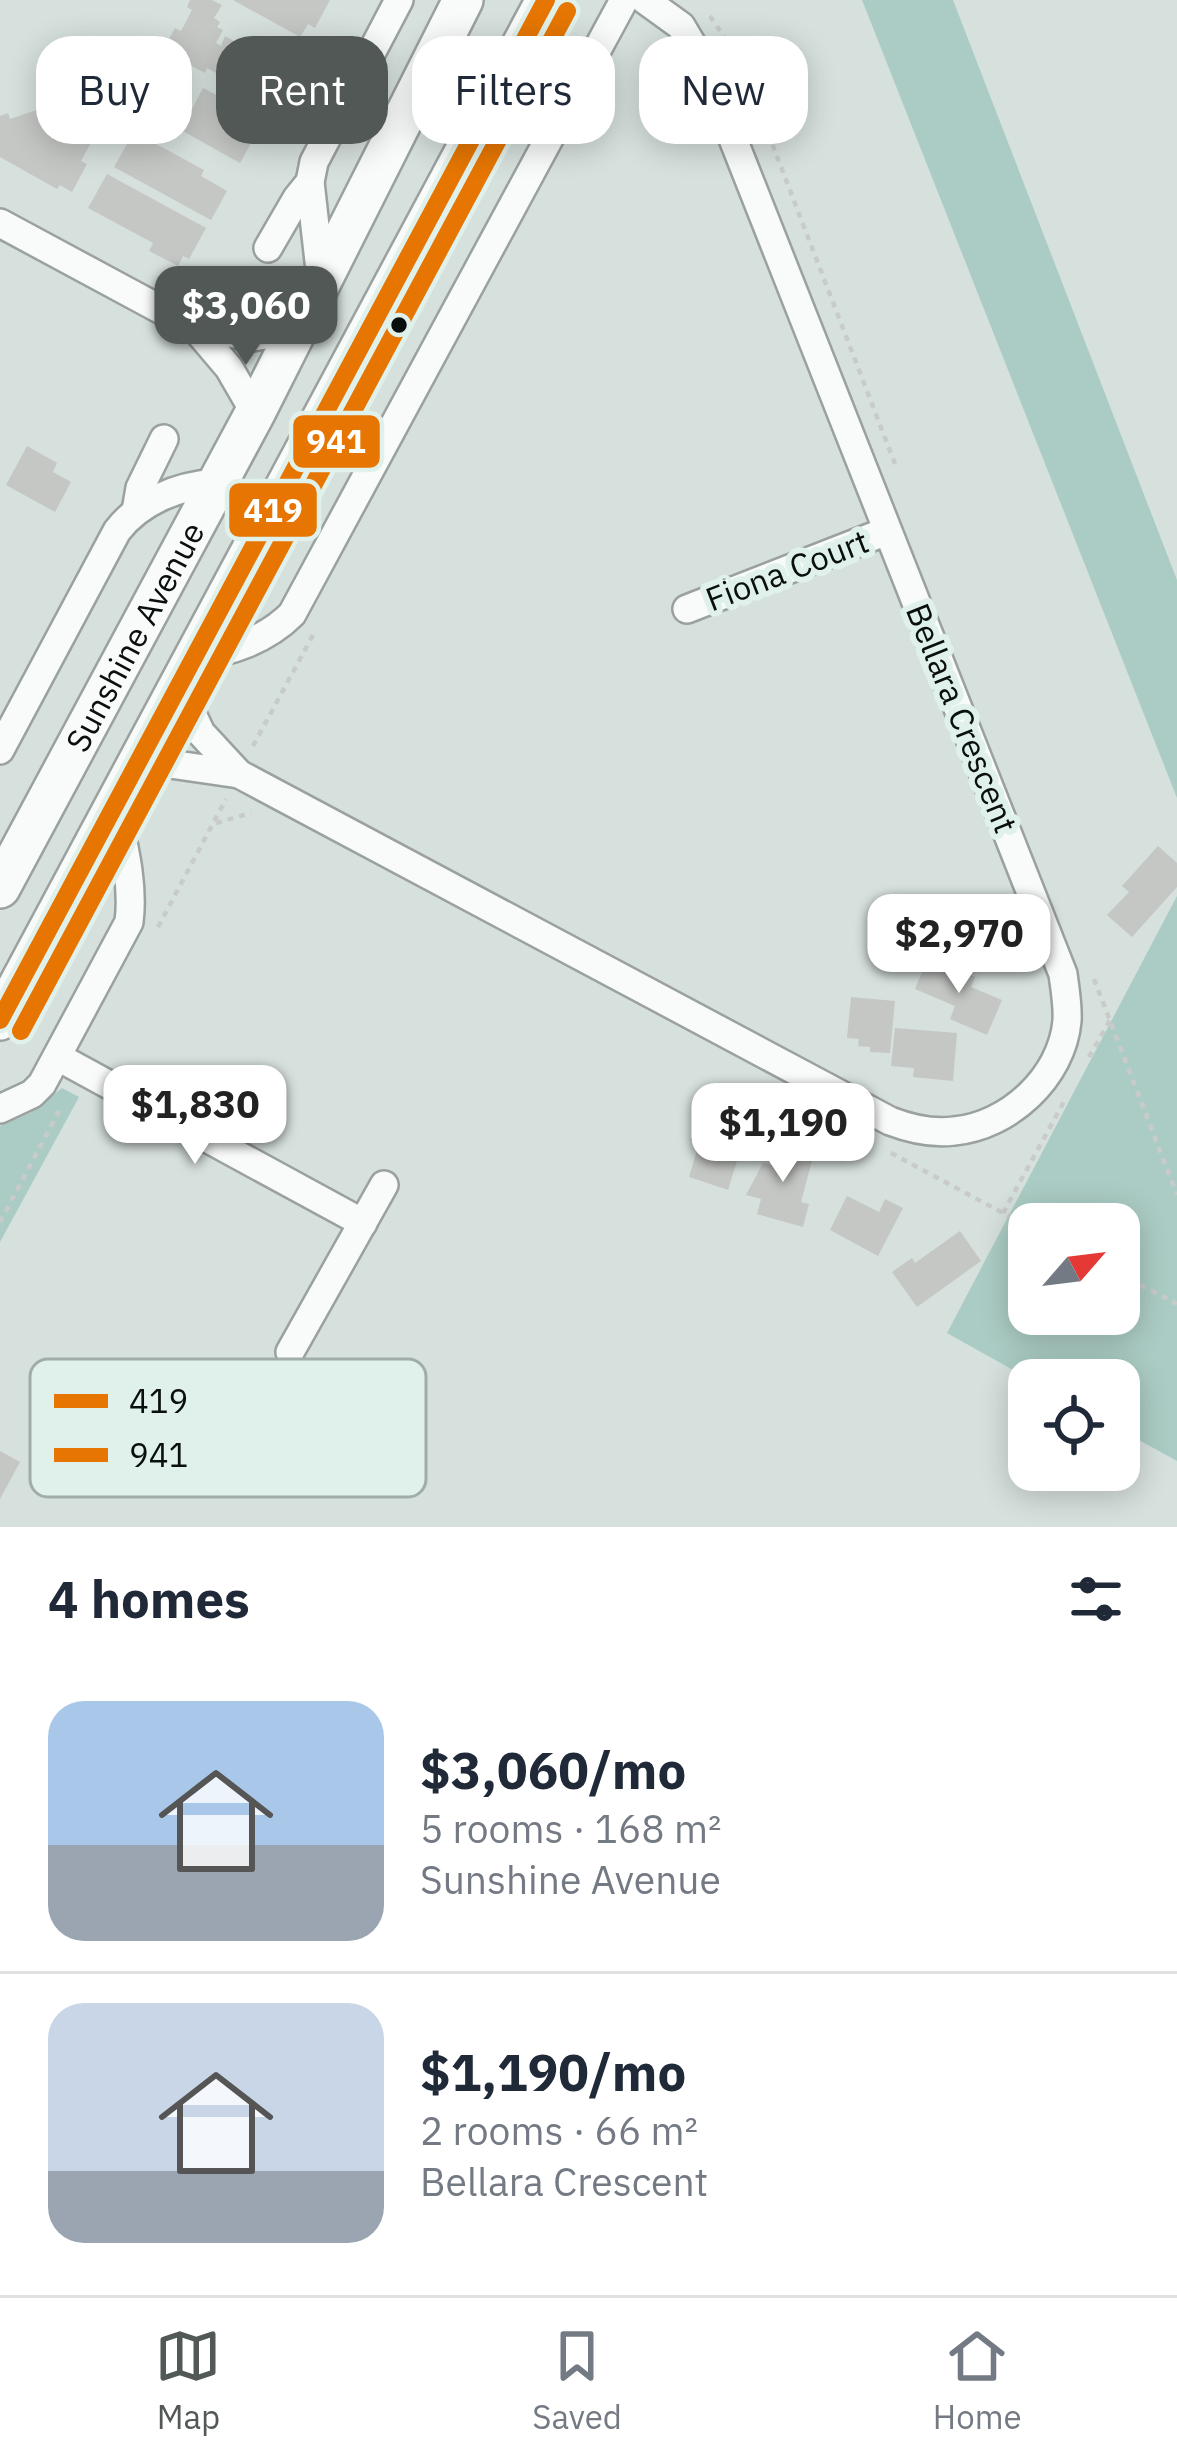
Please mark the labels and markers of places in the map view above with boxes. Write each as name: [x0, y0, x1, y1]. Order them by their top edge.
pin: $3,060: [148, 266, 344, 368]
unlabelled marker: [388, 314, 410, 336]
pin: $2,970: [861, 894, 1057, 996]
pin: $1,830: [97, 1065, 293, 1167]
pin: $1,190: [685, 1083, 881, 1185]

